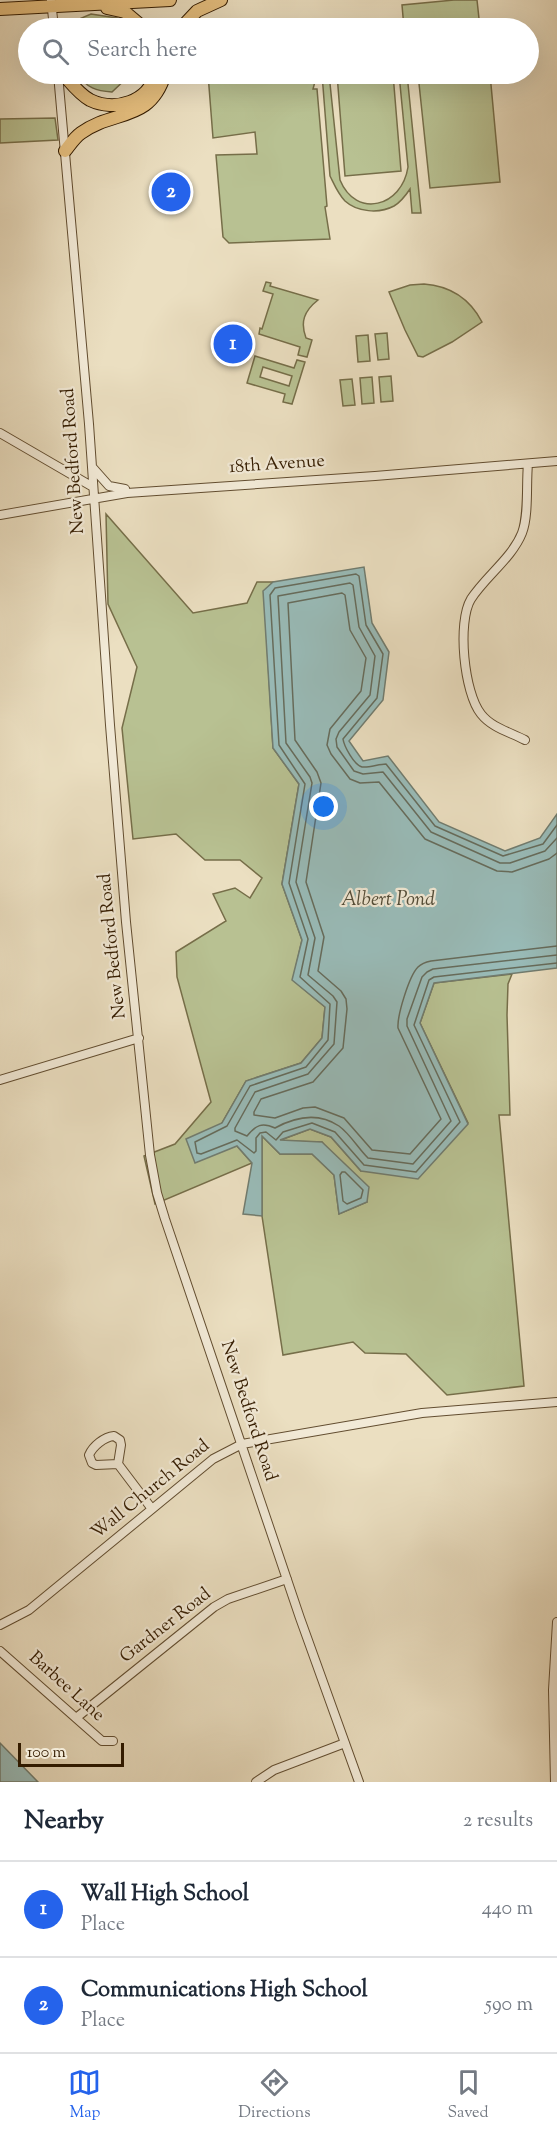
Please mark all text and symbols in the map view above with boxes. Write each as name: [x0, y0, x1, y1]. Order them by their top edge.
search box: [18, 18, 539, 84]
icon: search: [39, 35, 72, 68]
text: Search here: [87, 35, 197, 67]
pin: 2: [152, 170, 190, 214]
pin: 1: [214, 322, 252, 366]
street label: New Bedford Road: [56, 387, 92, 535]
street label: 18th Avenue: [228, 449, 326, 481]
your location: [309, 792, 338, 821]
street label: New Bedford Road: [92, 872, 134, 1020]
water label: Albert Pond: [341, 886, 435, 915]
street label: New Bedford Road: [213, 1337, 283, 1485]
street label: Wall Church Road: [86, 1434, 216, 1546]
street label: Gardner Road: [115, 1582, 217, 1670]
street label: Barbee Lane: [22, 1646, 110, 1728]
scale bar: [18, 1740, 124, 1768]
text: 100 m: [27, 1742, 66, 1765]
text: Nearby: [24, 1803, 104, 1840]
text: 2 results: [463, 1807, 533, 1836]
text: Wall High School: [81, 1879, 249, 1911]
text: 1: [40, 1895, 47, 1924]
text: 440 m: [482, 1895, 533, 1924]
text: Place: [81, 1911, 125, 1940]
text: Communications High School: [81, 1975, 368, 2007]
text: 2: [39, 1991, 48, 2020]
text: 590 m: [485, 1991, 533, 2020]
text: Place: [81, 2007, 125, 2036]
tab: Map: [68, 2066, 101, 2125]
tab: Directions: [238, 2066, 311, 2125]
tab: Saved: [447, 2066, 489, 2125]

